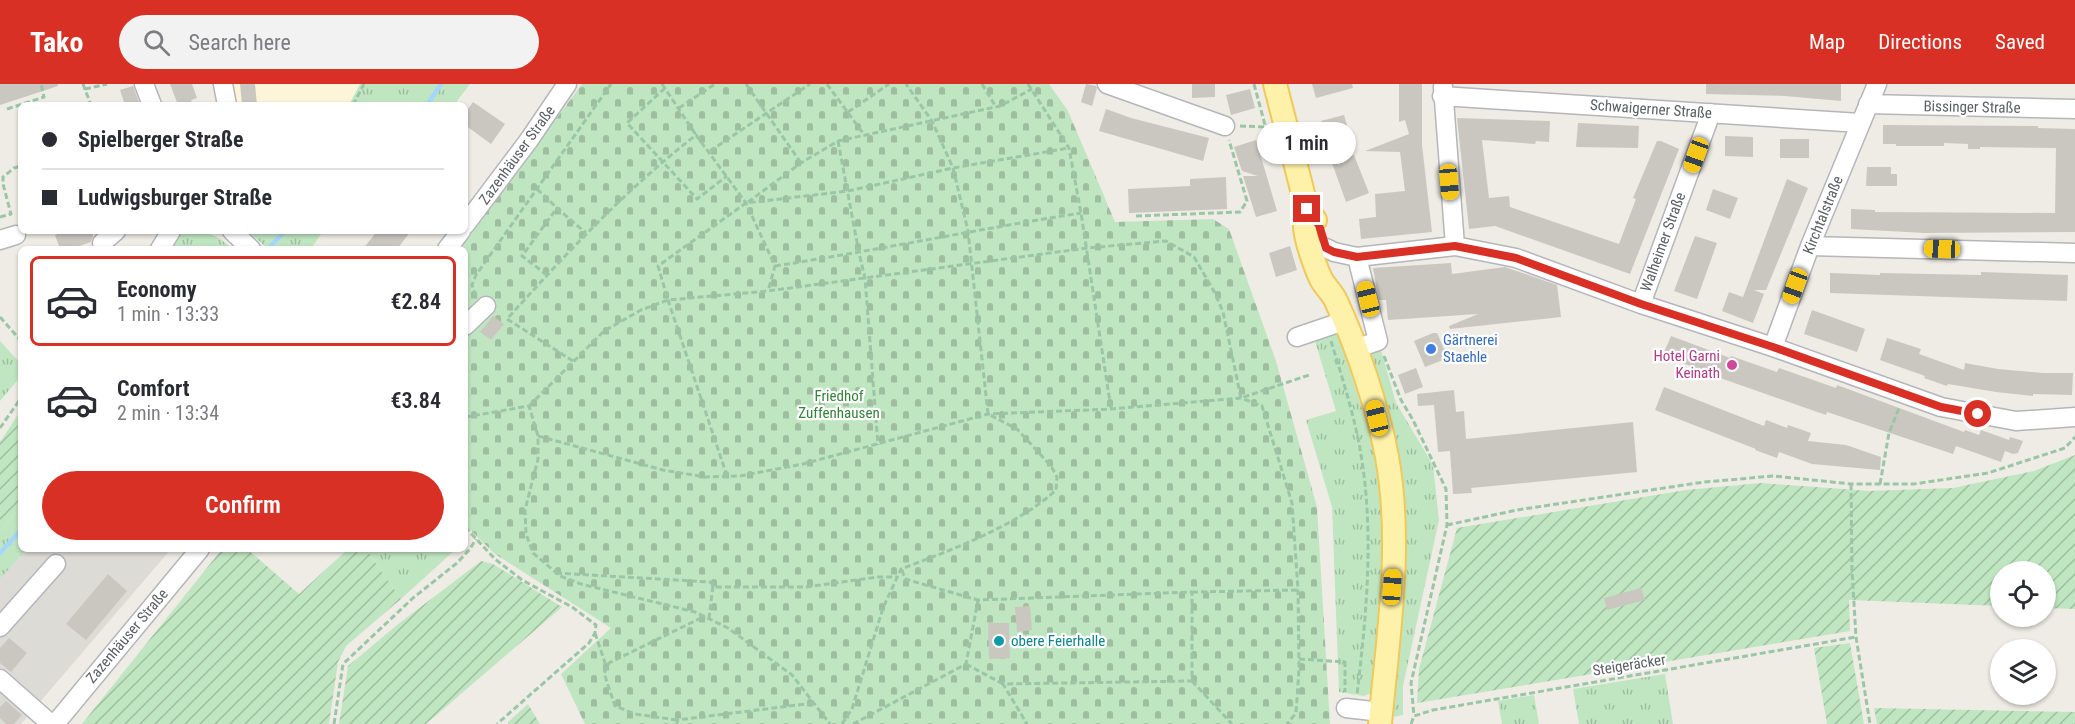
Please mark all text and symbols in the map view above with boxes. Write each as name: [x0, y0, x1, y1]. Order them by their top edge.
search box: [119, 15, 539, 69]
text: Tako: [30, 26, 83, 59]
icon: search: [140, 26, 173, 59]
text: Search here: [188, 30, 291, 55]
text: Map: [1809, 30, 1845, 54]
text: Directions: [1878, 30, 1962, 54]
text: Saved: [1995, 30, 2045, 54]
street label: Schwaigerner Straße: [1589, 96, 1713, 122]
street label: Bissinger Straße: [1923, 97, 2021, 117]
street label: Zazenhäuser Straße: [475, 102, 559, 208]
callout: 1 min: [1258, 122, 1356, 164]
text: Spielberger Straße: [78, 127, 244, 152]
text: 1 min: [1284, 131, 1329, 155]
car: [1681, 135, 1711, 175]
car: [1438, 163, 1460, 201]
street label: Kirchtalstraße: [1799, 173, 1847, 257]
text: Ludwigsburger Straße: [78, 185, 272, 210]
street label: Walheimer Straße: [1637, 190, 1689, 294]
route end: [1293, 195, 1320, 222]
car: [1924, 239, 1960, 259]
car: [1780, 266, 1810, 306]
icon: car: [45, 274, 99, 328]
text: Economy: [117, 277, 197, 302]
car: [1355, 279, 1381, 319]
text: €2.84: [390, 289, 441, 314]
text: 1 min · 13:33: [117, 302, 219, 326]
place label: Gärtnerei Staehle: [1443, 331, 1498, 366]
marker: Gärtnerei Staehle: [1424, 342, 1438, 356]
place label: Hotel Garni Keinath: [1653, 347, 1720, 382]
marker: Hotel Garni Keinath: [1725, 358, 1739, 372]
icon: car: [45, 373, 99, 427]
text: Comfort: [117, 376, 190, 401]
park label: Friedhof Zuffenhausen: [798, 387, 880, 422]
text: €3.84: [390, 388, 441, 413]
car: [1364, 398, 1390, 438]
route start: [1964, 400, 1991, 427]
text: 2 min · 13:34: [117, 401, 219, 425]
button: Confirm: [42, 471, 444, 540]
map controls: [1990, 561, 2056, 705]
button: locate: [1990, 561, 2056, 627]
car: [1382, 568, 1402, 606]
street label: Zazenhäuser Straße: [82, 585, 172, 687]
place label: obere Feierhalle: [1011, 632, 1105, 650]
marker: obere Feierhalle: [992, 634, 1006, 648]
button: layers: [1990, 639, 2056, 705]
street label: Steigeräcker: [1591, 650, 1667, 680]

